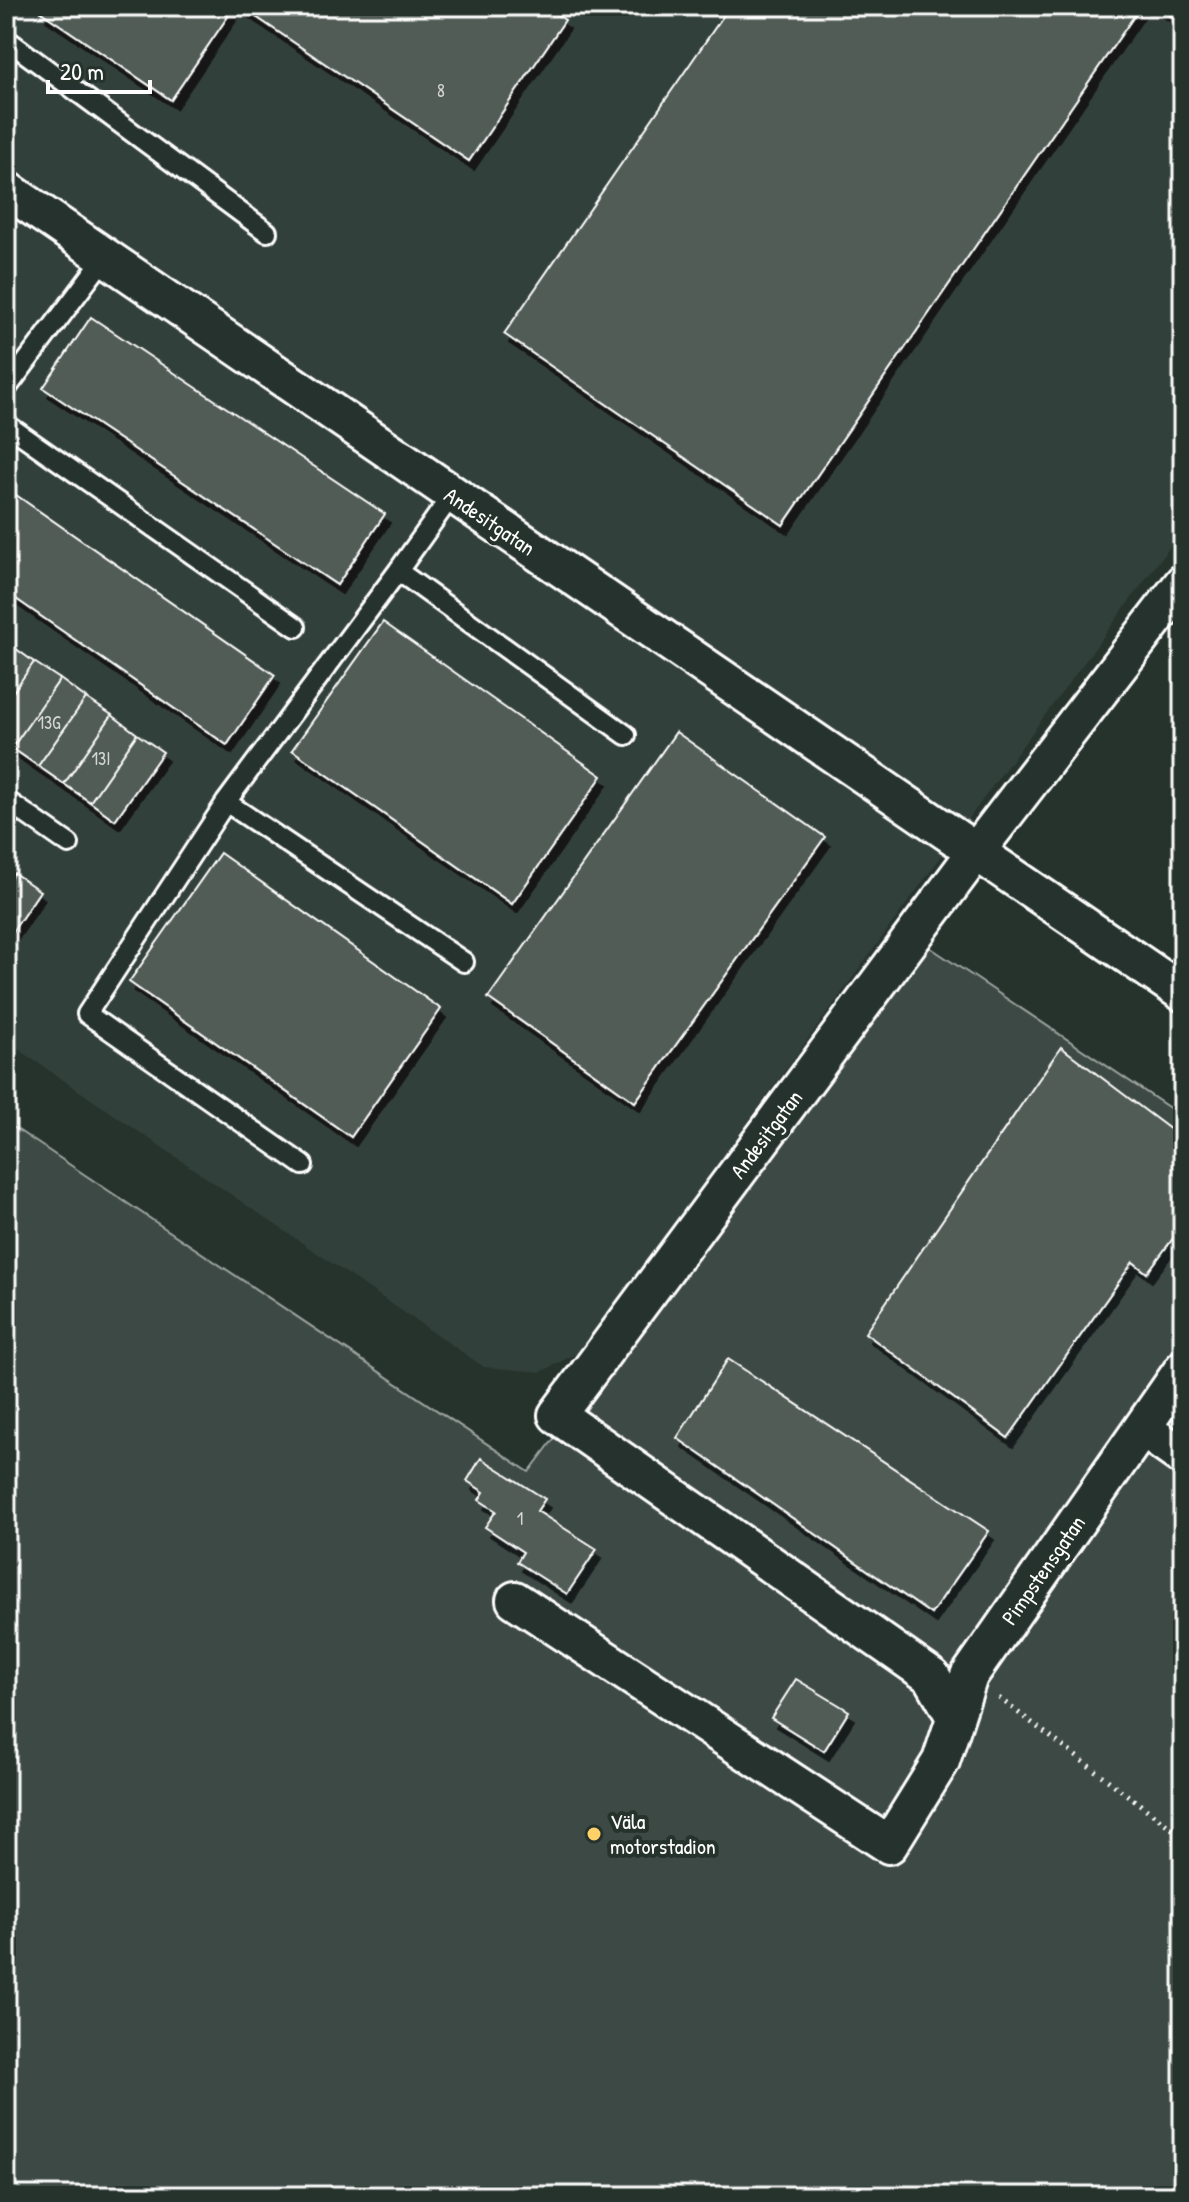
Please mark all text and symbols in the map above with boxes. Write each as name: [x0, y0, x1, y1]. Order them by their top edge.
scale bar: [48, 44, 150, 94]
text: 20 m: [60, 55, 104, 87]
house number: 8: [437, 78, 445, 103]
street label: Andesitgatan: [439, 480, 541, 562]
house number: 13G: [37, 710, 61, 735]
house number: 13I: [92, 746, 110, 771]
street label: Andesitgatan: [723, 1084, 809, 1184]
house number: 1: [517, 1506, 523, 1531]
street label: Pimpstensgatan: [994, 1509, 1092, 1631]
place label: Väla motorstadion: [610, 1806, 716, 1861]
marker: Väla motorstadion: [585, 1825, 603, 1843]

